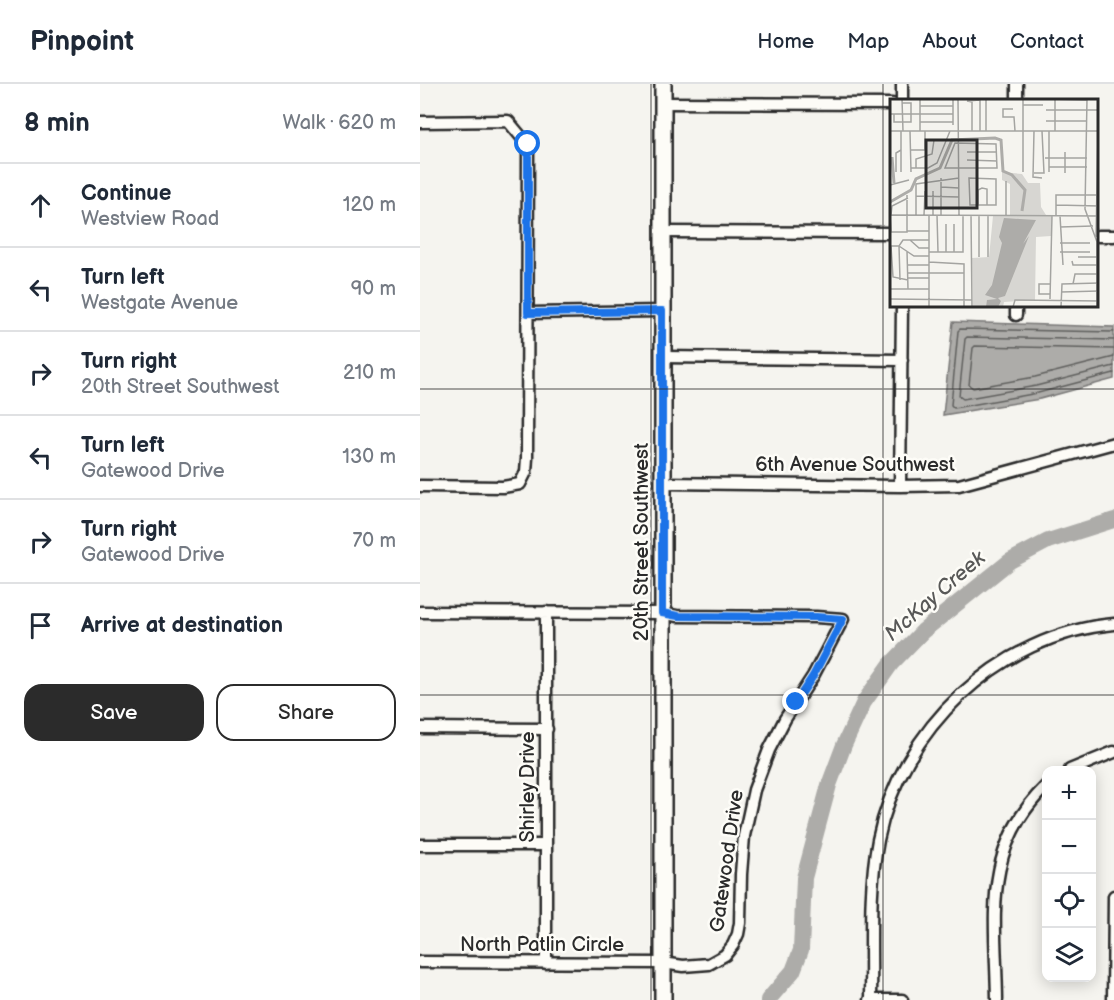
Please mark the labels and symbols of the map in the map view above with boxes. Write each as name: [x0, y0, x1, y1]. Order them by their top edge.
inset map: [890, 99, 1099, 308]
route start: [514, 130, 540, 156]
street label: 20th Street Southwest: [630, 443, 654, 641]
street label: 6th Avenue Southwest: [755, 453, 955, 477]
water label: McKay Creek: [880, 545, 991, 646]
route end: [782, 688, 808, 714]
street label: Shirley Drive: [516, 731, 540, 843]
street label: Gatewood Drive: [705, 788, 749, 934]
street label: North Patlin Circle: [460, 933, 624, 957]

